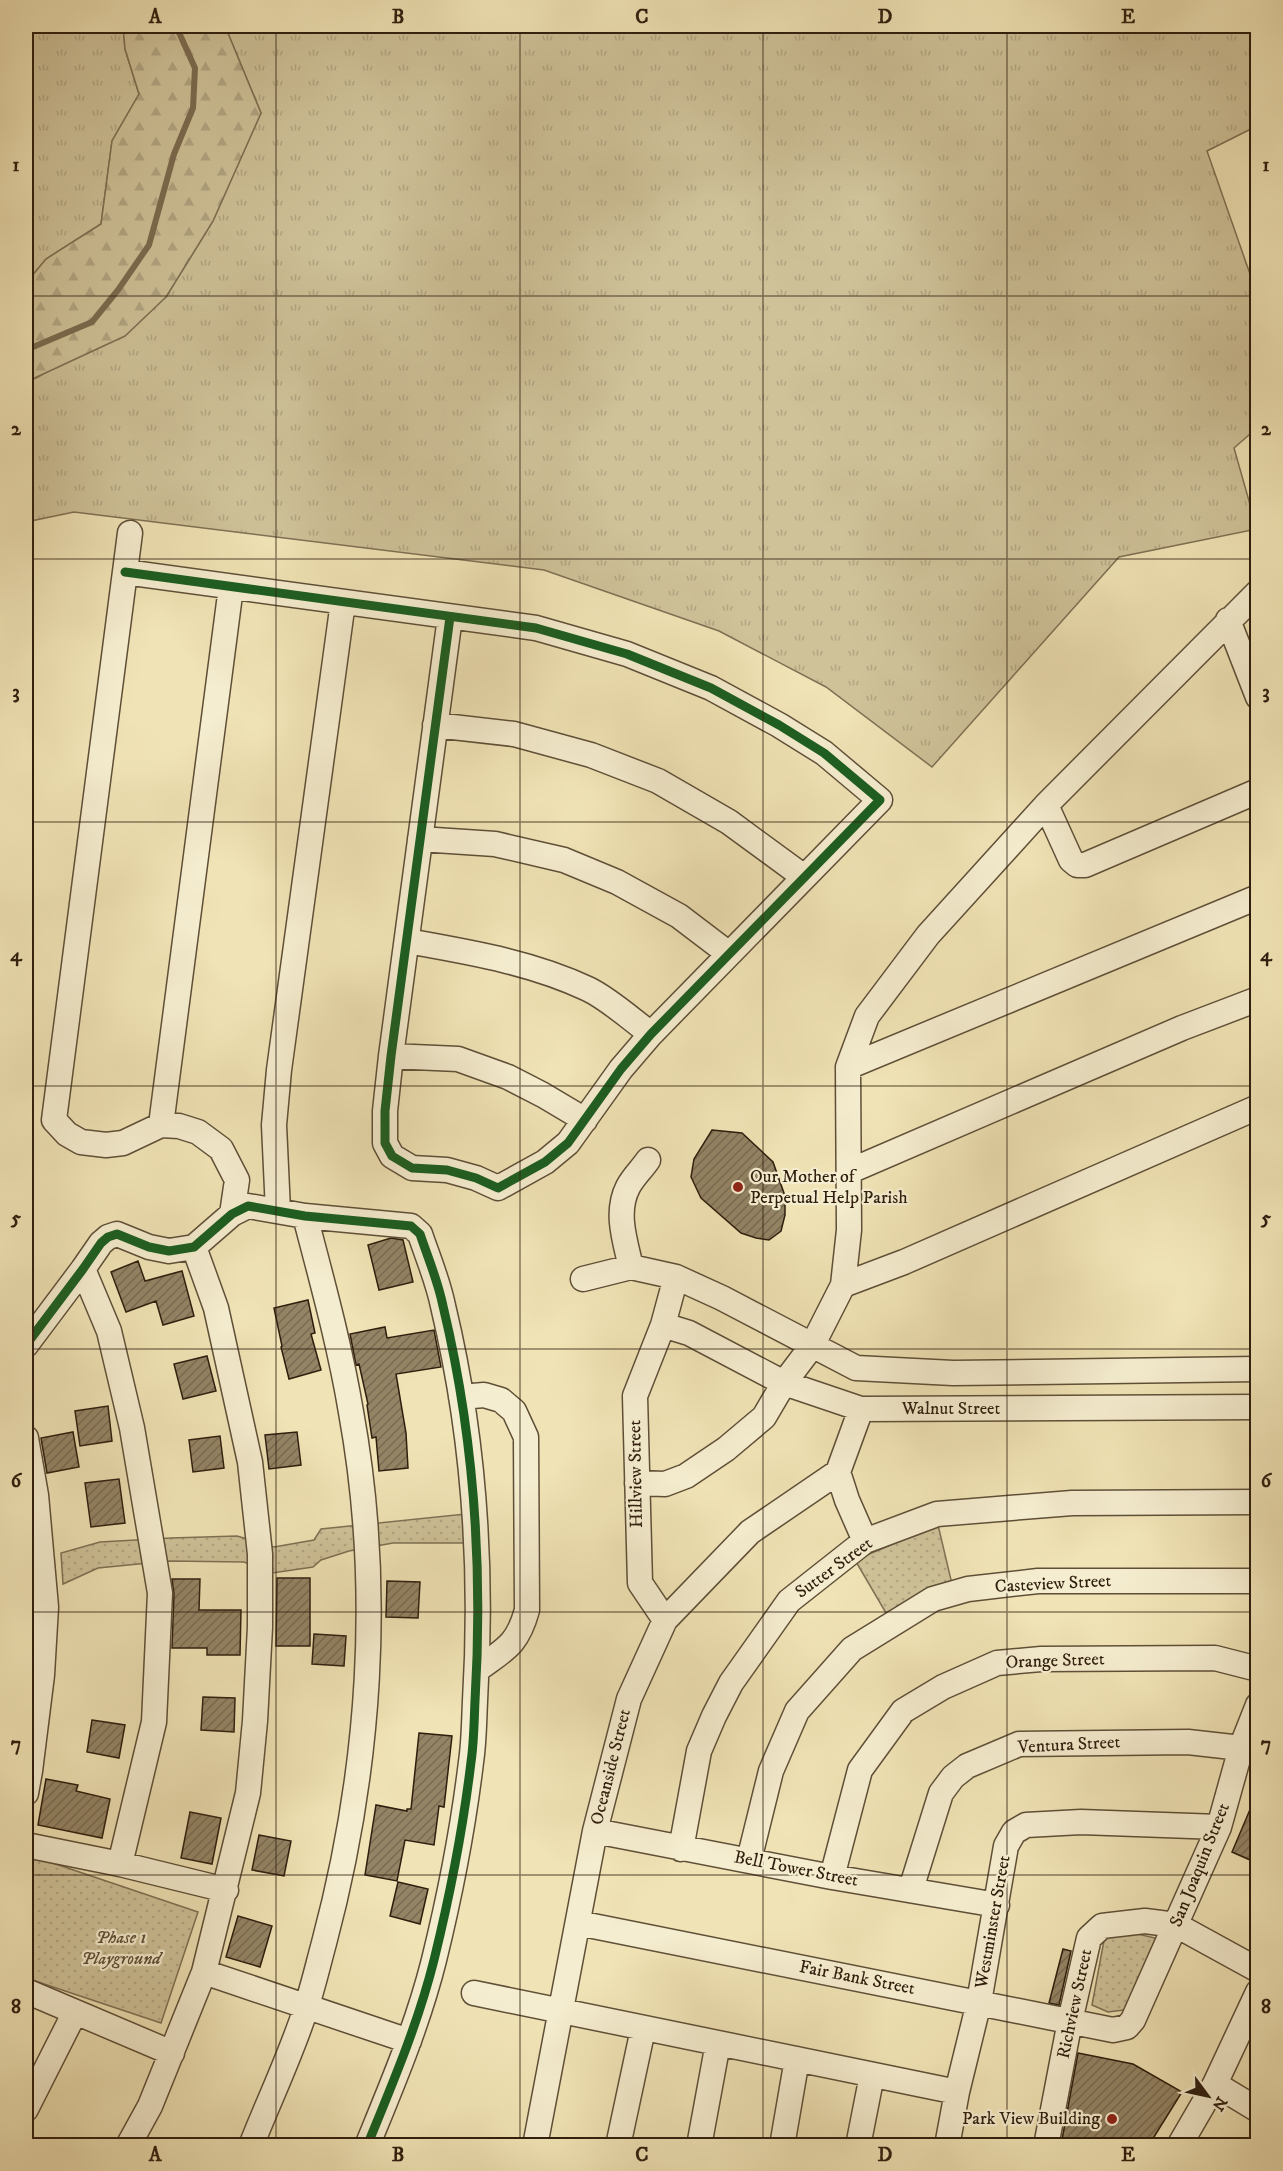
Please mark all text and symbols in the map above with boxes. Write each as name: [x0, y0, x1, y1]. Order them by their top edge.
text: A: [148, 5, 163, 30]
text: B: [392, 5, 404, 30]
text: C: [635, 5, 649, 30]
text: D: [878, 5, 893, 30]
text: E: [1121, 5, 1135, 30]
text: 1: [12, 153, 20, 178]
text: 1: [1262, 153, 1270, 178]
text: 2: [11, 417, 22, 442]
text: 2: [1261, 417, 1272, 442]
text: 3: [12, 680, 20, 705]
text: 3: [1262, 680, 1270, 705]
text: 4: [10, 943, 23, 968]
text: 4: [1260, 943, 1273, 968]
place label: Our Mother of Perpetual Help Parish: [750, 1166, 908, 1209]
marker: Our Mother of Perpetual Help Parish: [731, 1180, 745, 1194]
text: 5: [10, 1206, 21, 1231]
text: 5: [1260, 1206, 1271, 1231]
street label: Walnut Street: [901, 1398, 1001, 1420]
street label: Hillview Street: [624, 1419, 648, 1528]
text: 6: [11, 1469, 23, 1494]
text: 6: [1261, 1469, 1273, 1494]
street label: Sutter Street: [791, 1532, 877, 1603]
street label: Casteview Street: [994, 1570, 1112, 1598]
street label: Orange Street: [1005, 1648, 1105, 1674]
street label: Oceanside Street: [586, 1707, 636, 1827]
street label: Ventura Street: [1016, 1731, 1121, 1759]
text: 7: [11, 1732, 21, 1757]
text: 7: [1261, 1732, 1271, 1757]
street label: San Joaquin Street: [1165, 1800, 1235, 1930]
street label: Bell Tower Street: [732, 1846, 860, 1892]
street label: Westminster Street: [970, 1853, 1016, 1991]
park label: Phase 1 Playground: [81, 1927, 163, 1970]
street label: Richview Street: [1053, 1947, 1097, 2061]
street label: Fair Bank Street: [797, 1956, 917, 2000]
text: 8: [11, 1995, 21, 2020]
text: 8: [1261, 1995, 1271, 2020]
north arrow: [1178, 2066, 1238, 2126]
text: N: [1208, 2093, 1232, 2115]
place label: Park View Building: [962, 2108, 1100, 2130]
marker: Park View Building: [1105, 2112, 1119, 2126]
text: A: [148, 2143, 163, 2168]
text: B: [392, 2143, 404, 2168]
text: C: [635, 2143, 649, 2168]
text: D: [878, 2143, 893, 2168]
text: E: [1121, 2143, 1135, 2168]

